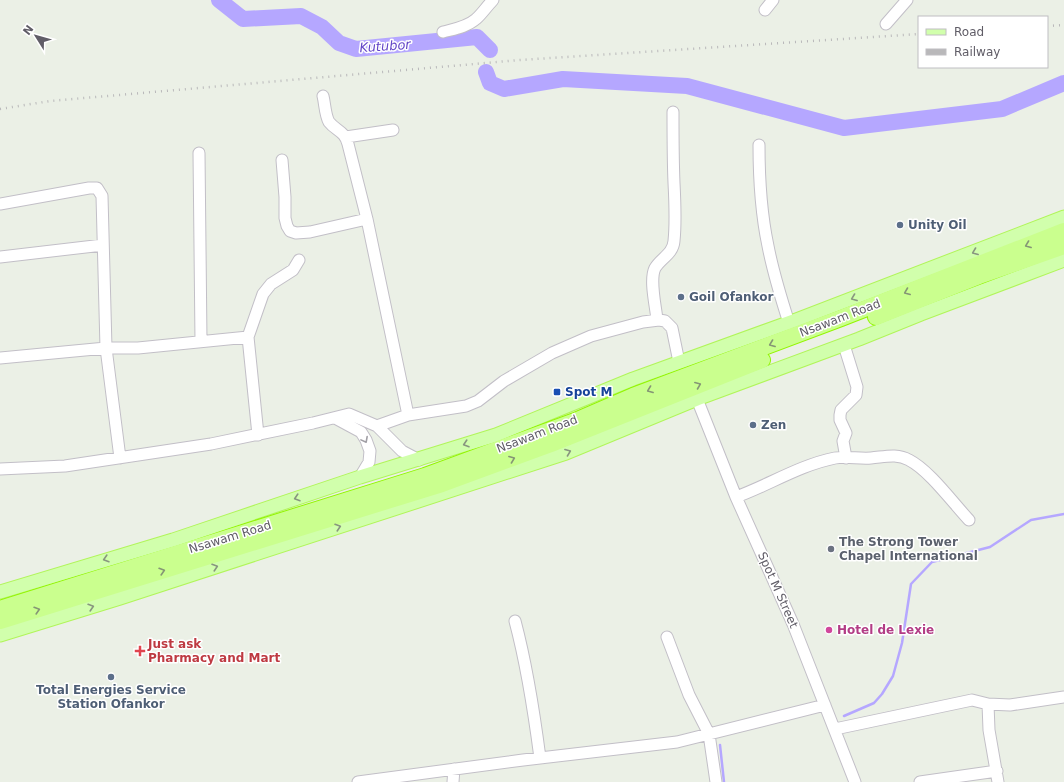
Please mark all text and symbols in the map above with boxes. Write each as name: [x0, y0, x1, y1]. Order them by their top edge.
north arrow: [16, 16, 56, 56]
legend: [918, 16, 1048, 68]
text: N: [20, 23, 36, 38]
text: Road: [954, 25, 984, 39]
water label: Kutubor: [359, 37, 413, 55]
text: Railway: [954, 45, 1000, 59]
place label: Unity Oil: [908, 218, 967, 232]
marker: Unity Oil: [895, 220, 905, 230]
one-way arrow: [1024, 240, 1032, 248]
one-way arrow: [972, 247, 979, 255]
one-way arrow: [903, 288, 910, 296]
place label: Goil Ofankor: [689, 290, 773, 304]
marker: Goil Ofankor: [676, 292, 686, 302]
one-way arrow: [851, 294, 858, 302]
street label: Nsawam Road: [798, 296, 882, 340]
one-way arrow: [769, 340, 776, 348]
one-way arrow: [693, 382, 701, 390]
place label: Spot M: [565, 385, 612, 399]
one-way arrow: [647, 385, 654, 393]
marker: Spot M: [552, 387, 562, 397]
street label: Nsawam Road: [495, 412, 579, 456]
place label: Zen: [761, 418, 786, 432]
marker: Zen: [748, 420, 758, 430]
one-way arrow: [360, 436, 368, 443]
one-way arrow: [463, 439, 470, 448]
one-way arrow: [565, 449, 572, 457]
one-way arrow: [508, 455, 515, 463]
one-way arrow: [294, 494, 301, 502]
street label: Nsawam Road: [187, 518, 273, 556]
one-way arrow: [334, 523, 341, 532]
place label: The Strong Tower Chapel International: [839, 535, 978, 563]
marker: The Strong Tower Chapel International: [826, 544, 836, 554]
street label: Spot M Street: [755, 550, 801, 630]
one-way arrow: [103, 554, 110, 563]
one-way arrow: [211, 564, 218, 572]
one-way arrow: [158, 567, 165, 576]
one-way arrow: [87, 603, 94, 612]
one-way arrow: [34, 606, 41, 615]
place label: Hotel de Lexie: [837, 623, 934, 637]
marker: Hotel de Lexie: [824, 625, 834, 635]
place label: Just ask Pharmacy and Mart: [147, 637, 280, 665]
marker: Just ask Pharmacy and Mart: [135, 646, 145, 656]
marker: Total Energies Service Station Ofankor: [106, 672, 116, 682]
place label: Total Energies Service Station Ofankor: [36, 683, 186, 711]

